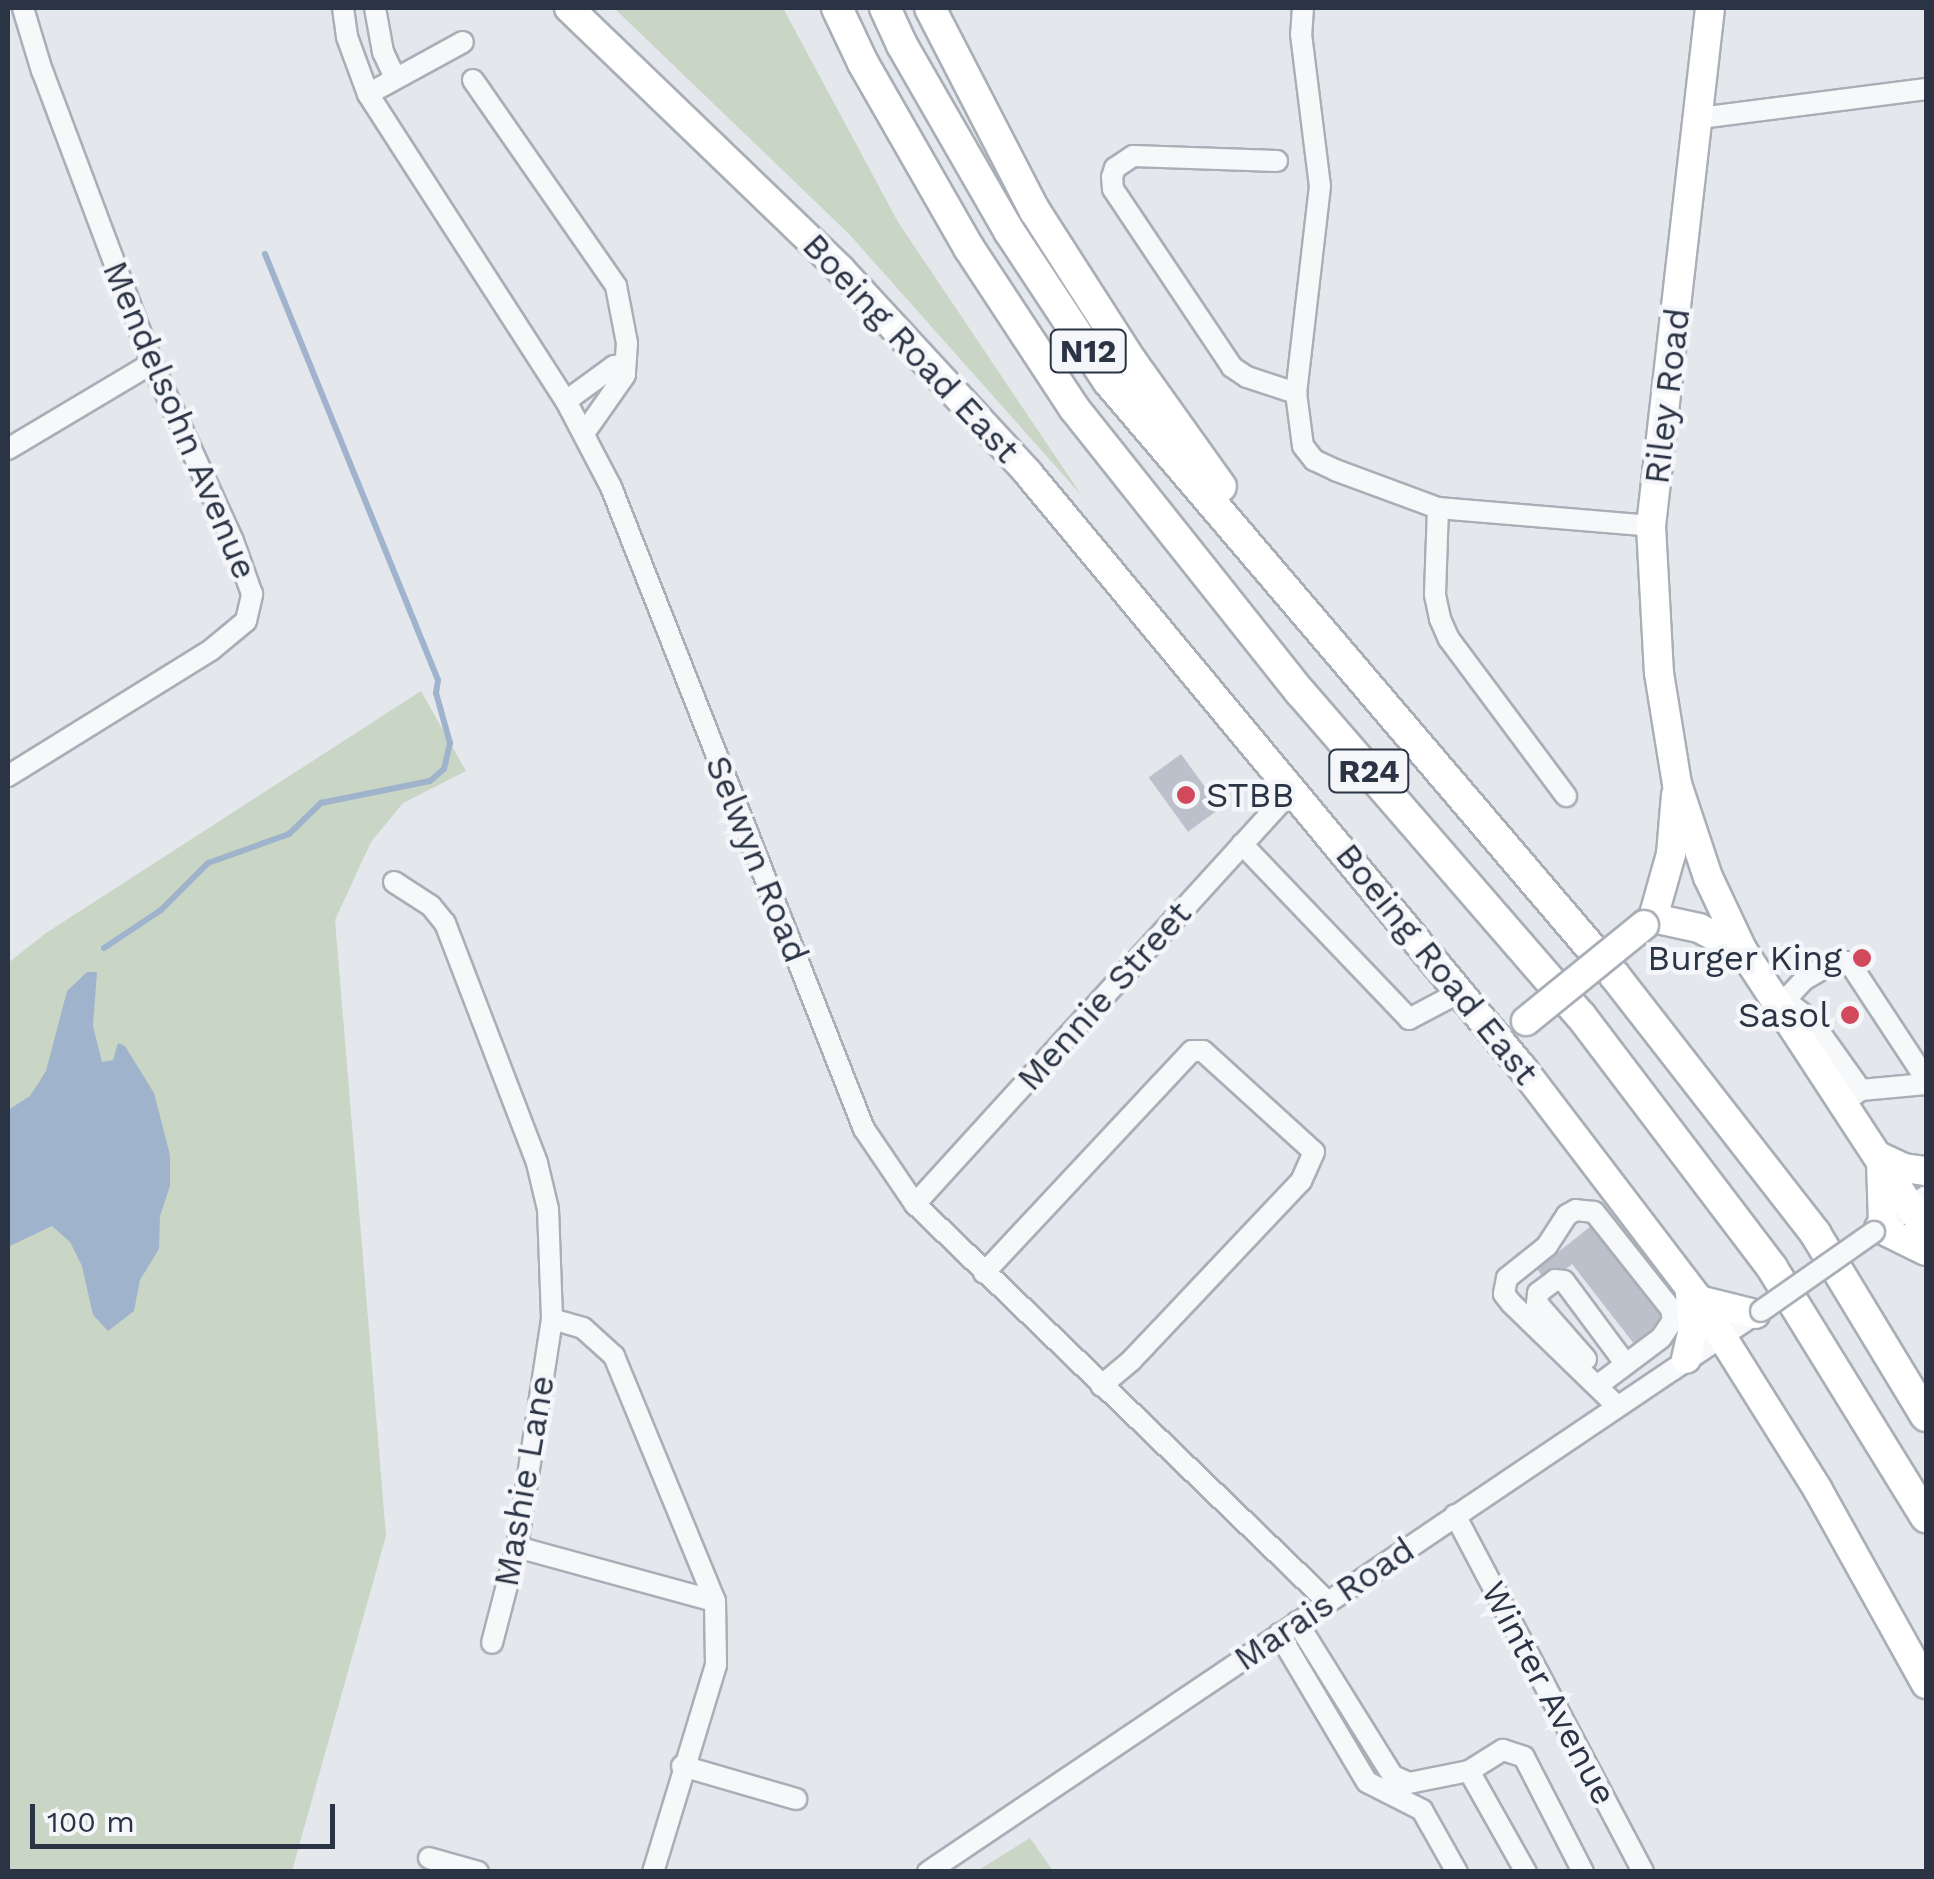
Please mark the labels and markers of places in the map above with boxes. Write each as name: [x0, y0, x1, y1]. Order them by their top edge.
place label: STBB: [1206, 774, 1294, 816]
marker: STBB: [1175, 784, 1197, 806]
place label: Burger King: [1647, 937, 1842, 979]
marker: Burger King: [1851, 947, 1873, 969]
place label: Sasol: [1738, 994, 1830, 1036]
marker: Sasol: [1839, 1004, 1861, 1026]

